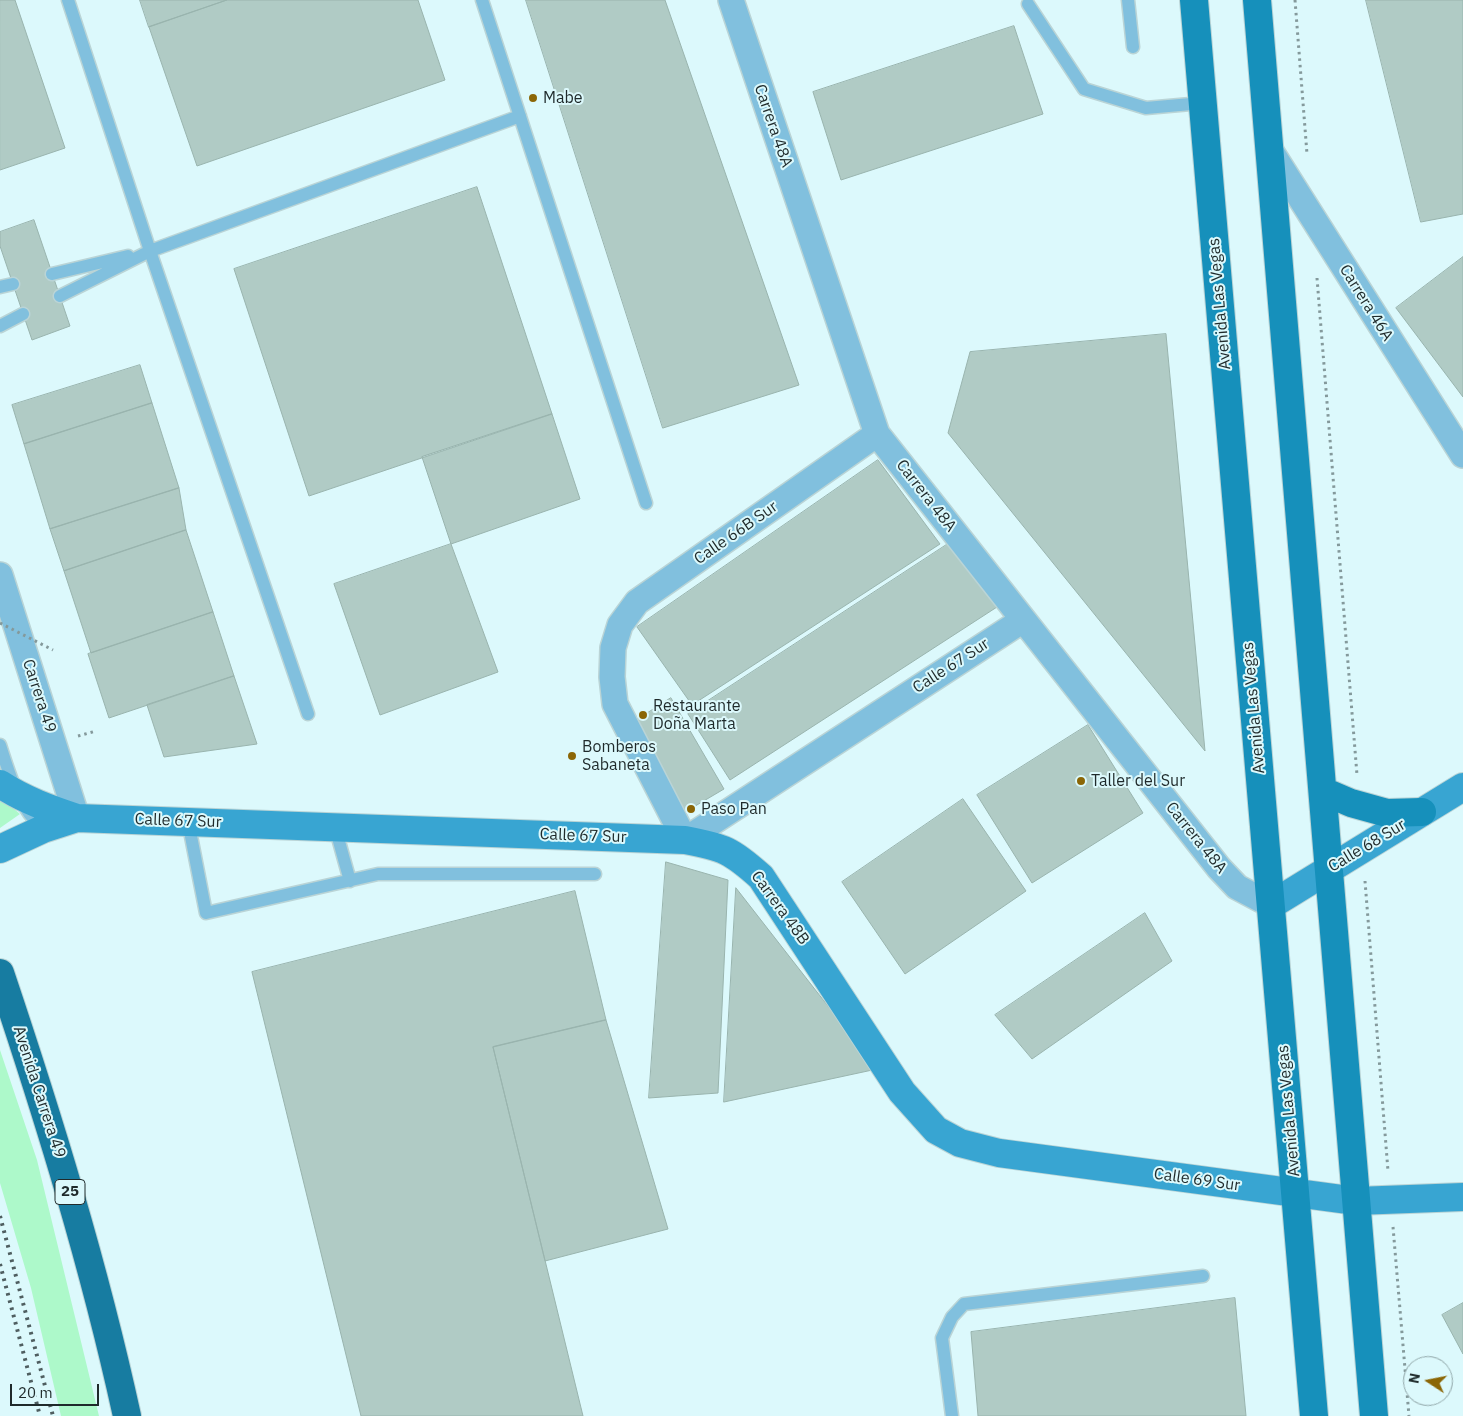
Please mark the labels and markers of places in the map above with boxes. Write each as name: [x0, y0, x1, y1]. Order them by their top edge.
place label: Mabe: [543, 88, 583, 108]
marker: Mabe: [527, 92, 539, 104]
place label: Restaurante Doña Marta: [653, 696, 740, 734]
marker: Restaurante Doña Marta: [637, 709, 649, 721]
place label: Bomberos Sabaneta: [582, 737, 656, 775]
marker: Bomberos Sabaneta: [566, 750, 578, 762]
place label: Taller del Sur: [1091, 771, 1185, 791]
marker: Taller del Sur: [1075, 775, 1087, 787]
place label: Paso Pan: [701, 799, 767, 819]
marker: Paso Pan: [685, 803, 697, 815]

